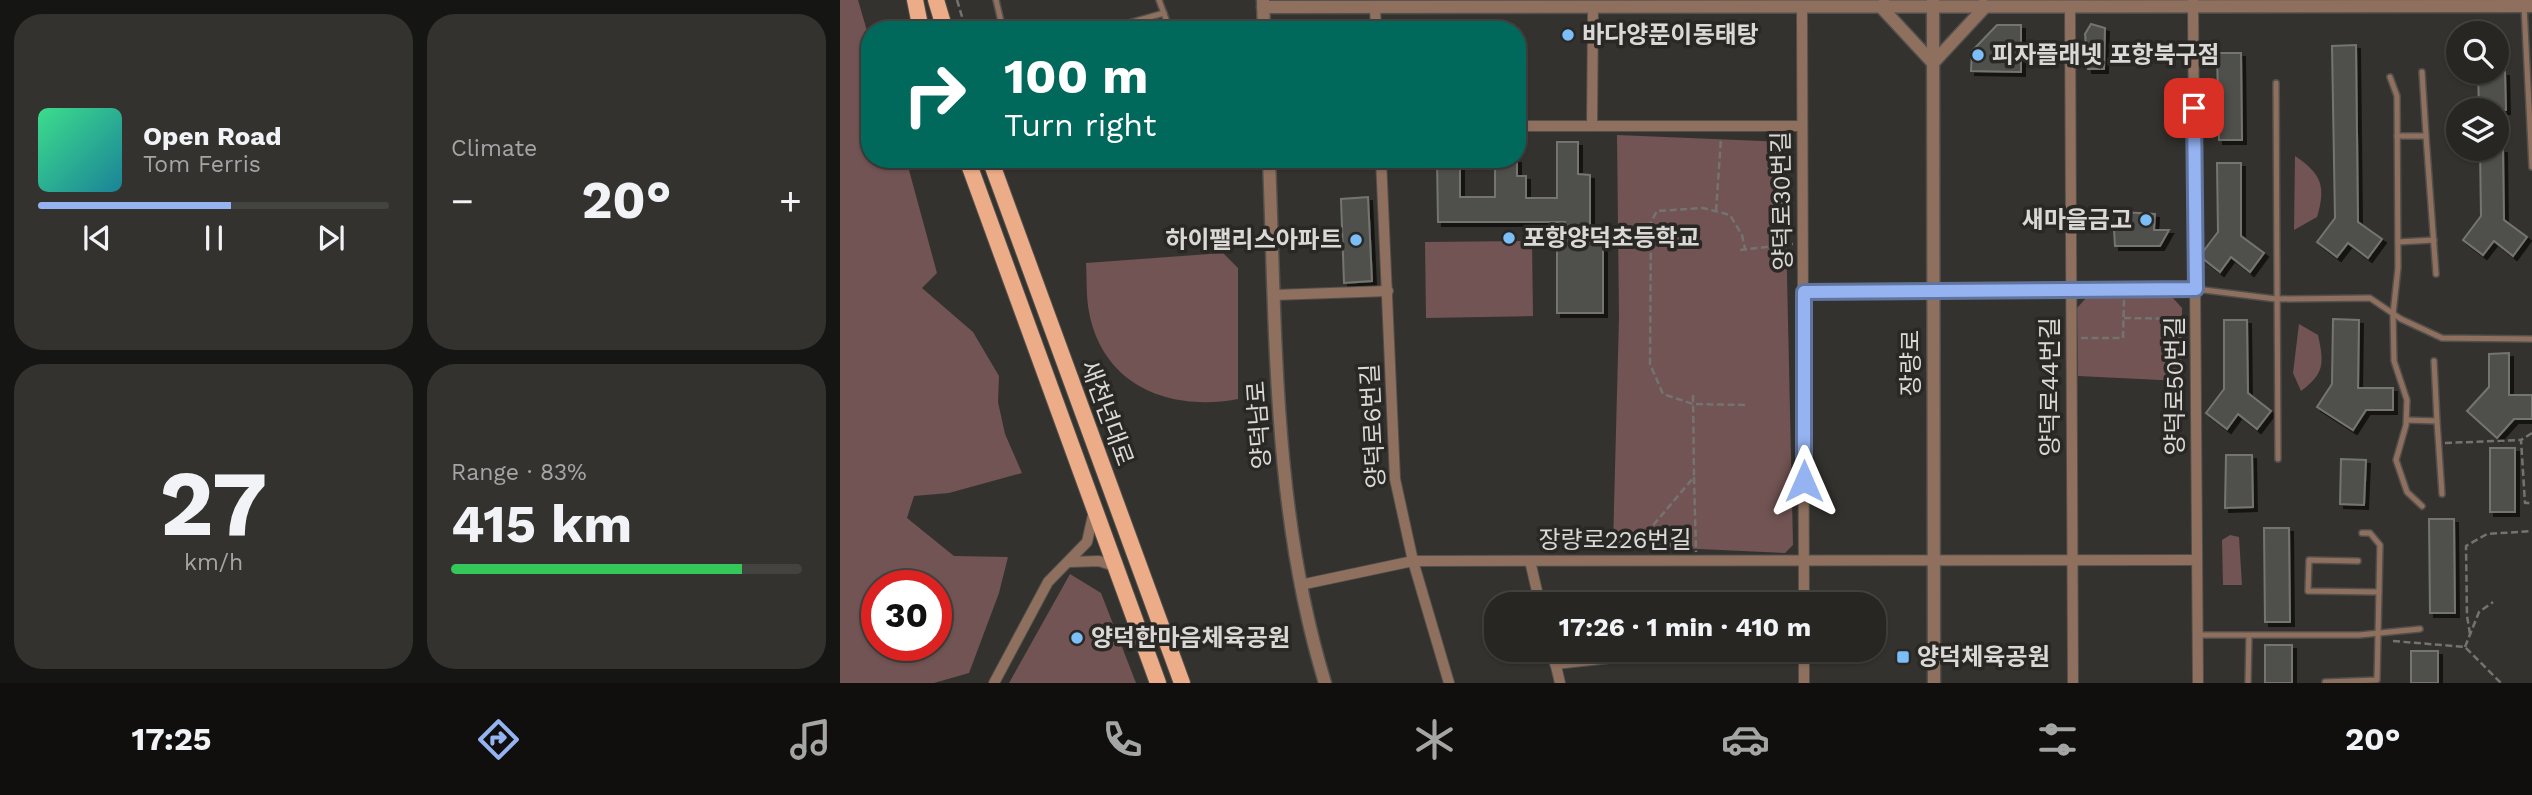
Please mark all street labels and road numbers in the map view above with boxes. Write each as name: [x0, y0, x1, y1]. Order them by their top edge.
street label: 양덕로30번길: [1767, 131, 1797, 271]
street label: 양덕로50번길: [2161, 316, 2189, 456]
street label: 양덕로44번길: [2036, 317, 2064, 457]
street label: 장량로: [1897, 330, 1925, 396]
street label: 새천년대로: [1075, 356, 1139, 470]
street label: 양덕로6번길: [1356, 363, 1390, 489]
street label: 양덕남로: [1242, 380, 1276, 470]
street label: 장량로226번길: [1539, 526, 1691, 554]

